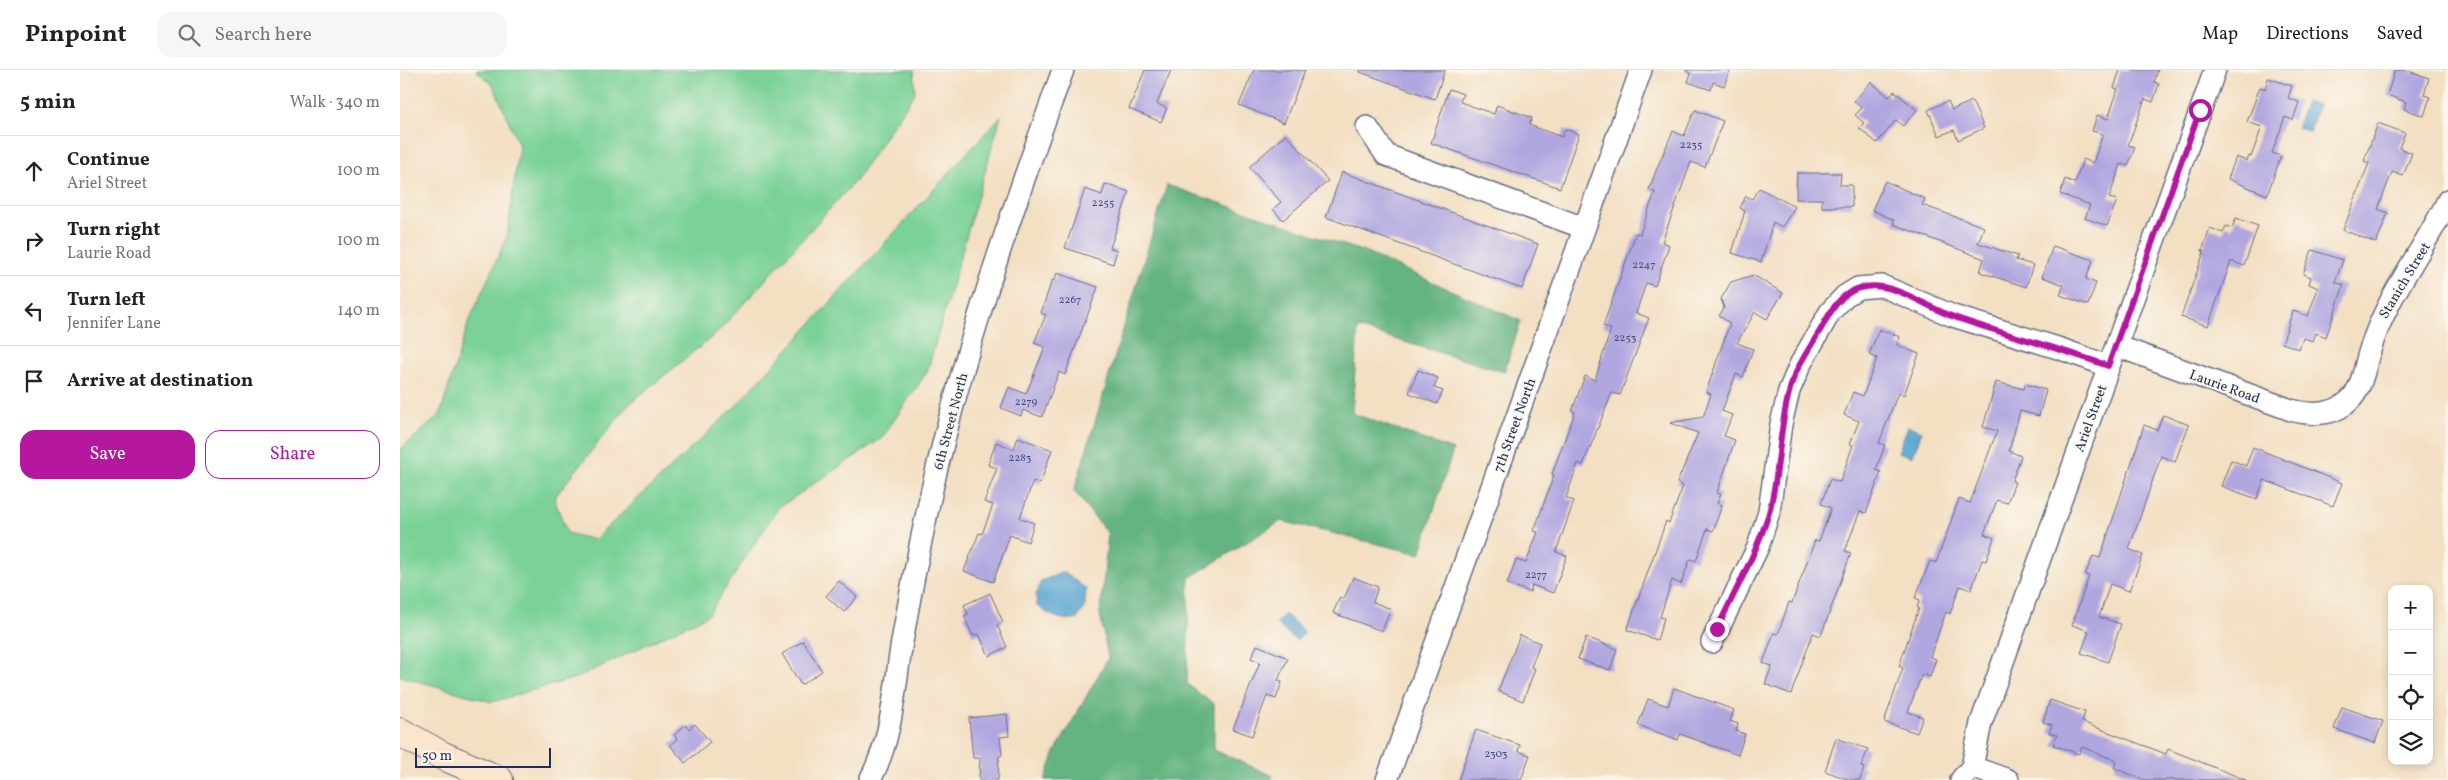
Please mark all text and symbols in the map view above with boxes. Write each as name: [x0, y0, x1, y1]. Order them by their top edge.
search box: [157, 12, 507, 57]
text: Pinpoint: [25, 18, 127, 52]
icon: search: [175, 21, 203, 49]
text: Search here: [215, 22, 312, 48]
text: Map: [2202, 22, 2238, 47]
text: Directions: [2266, 22, 2349, 47]
text: Saved: [2377, 22, 2423, 47]
text: 5 min: [20, 88, 76, 117]
text: Walk · 340 m: [290, 92, 380, 114]
route start: [2189, 99, 2212, 122]
house number: 2235: [1680, 138, 1702, 153]
text: Continue: [67, 147, 150, 173]
icon: ahead: [20, 157, 48, 185]
text: 100 m: [337, 160, 380, 182]
text: Ariel Street: [67, 173, 147, 195]
house number: 2255: [1092, 196, 1114, 211]
text: Turn right: [67, 217, 160, 243]
icon: right: [20, 227, 48, 255]
text: 100 m: [337, 230, 380, 252]
street label: Stanich Street: [2375, 239, 2436, 322]
text: Laurie Road: [67, 243, 151, 265]
house number: 2247: [1632, 258, 1656, 273]
text: Turn left: [67, 287, 146, 313]
house number: 2267: [1059, 293, 1081, 308]
icon: left: [20, 297, 48, 325]
text: 140 m: [338, 300, 380, 322]
text: Jennifer Lane: [67, 313, 161, 335]
house number: 2253: [1614, 331, 1637, 346]
street label: Laurie Road: [2187, 366, 2263, 409]
icon: arrive: [20, 367, 48, 395]
text: Arrive at destination: [67, 368, 253, 394]
street label: 6th Street North: [929, 371, 974, 472]
street label: 7th Street North: [1489, 376, 1541, 475]
street label: Ariel Street: [2070, 382, 2112, 455]
house number: 2279: [1015, 395, 1038, 410]
button: Save: [20, 430, 195, 479]
button: Share: [205, 430, 380, 479]
house number: 2283: [1008, 451, 1032, 466]
house number: 2277: [1525, 568, 1547, 583]
map controls: [2388, 585, 2433, 765]
button: +: [2388, 585, 2433, 630]
route end: [1706, 618, 1729, 641]
button: −: [2388, 630, 2433, 675]
button: locate: [2388, 675, 2433, 720]
button: layers: [2388, 720, 2433, 765]
scale bar: [415, 745, 551, 768]
text: 50 m: [422, 747, 452, 766]
house number: 2303: [1485, 747, 1508, 762]

